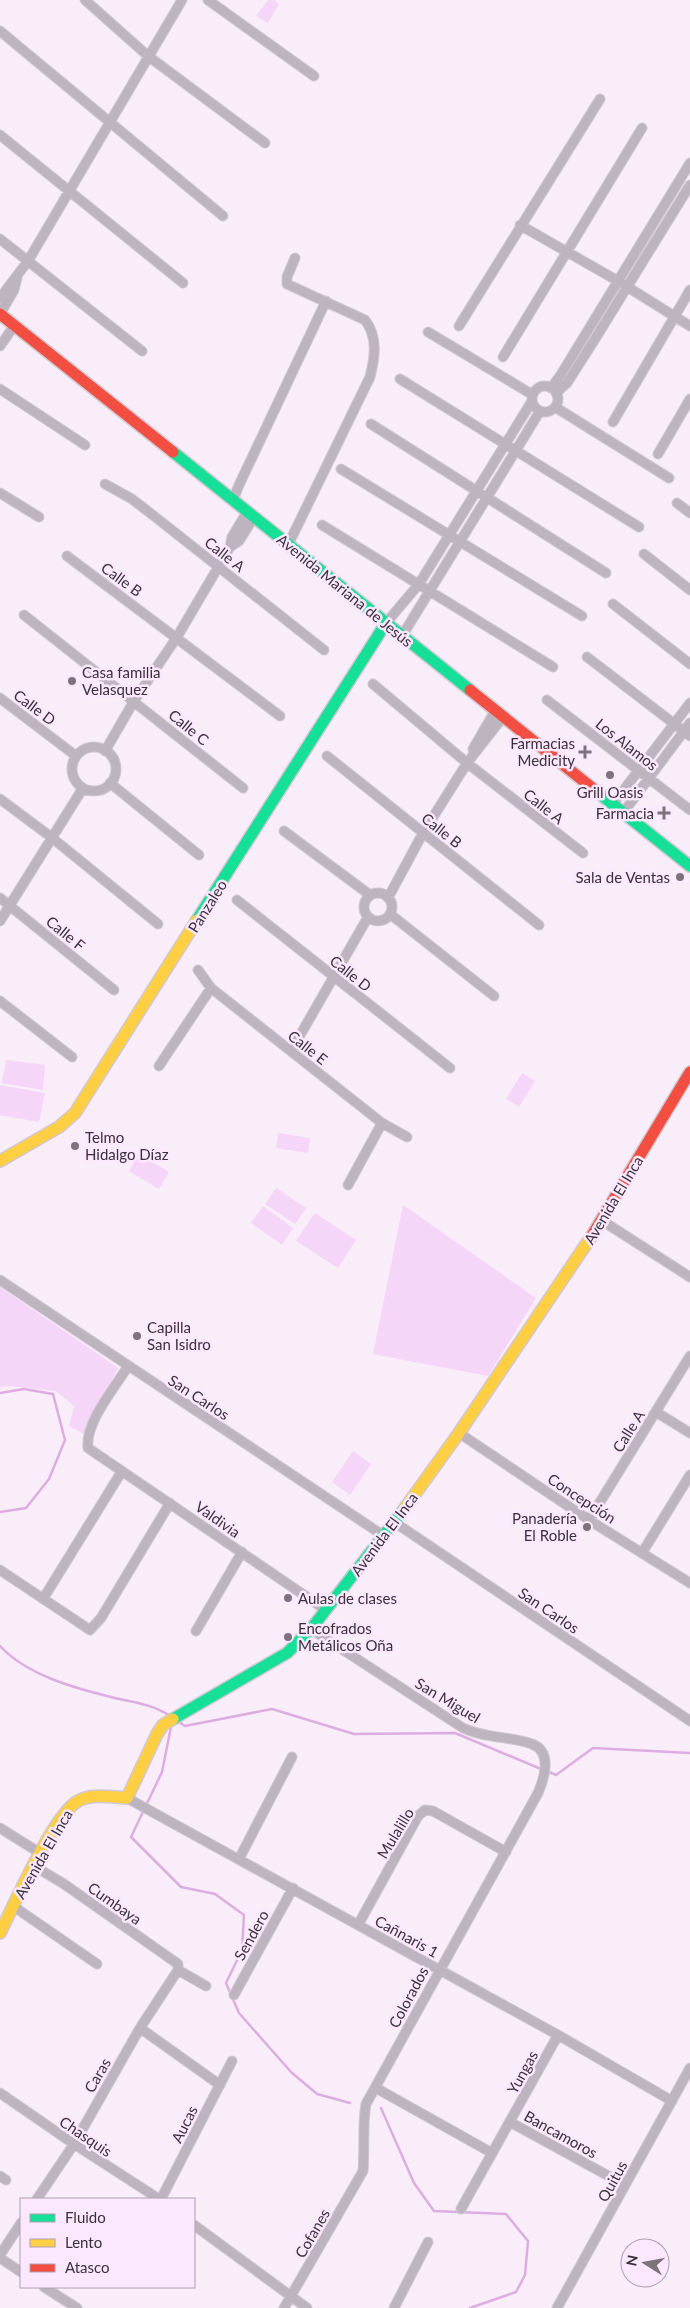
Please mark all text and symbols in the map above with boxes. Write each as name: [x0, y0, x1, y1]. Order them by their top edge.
street label: Avenida Mariana de Jesús: [274, 530, 416, 650]
street label: Calle A: [201, 533, 249, 576]
street label: Calle B: [98, 558, 146, 600]
place label: Casa familia Velasquez: [82, 663, 160, 698]
marker: Casa familia Velasquez: [66, 675, 78, 687]
street label: Calle D: [11, 685, 59, 729]
street label: Calle C: [165, 705, 213, 749]
street label: Los Alamos: [592, 714, 662, 774]
place label: Farmacias Medicity: [510, 734, 575, 769]
marker: Farmacias Medicity: [579, 746, 591, 758]
marker: Grill Oasis: [604, 769, 616, 781]
place label: Grill Oasis: [577, 783, 643, 801]
street label: Calle A: [520, 785, 568, 828]
place label: Farmacia: [596, 804, 654, 822]
marker: Farmacia: [658, 807, 670, 819]
street label: Calle B: [418, 809, 466, 851]
place label: Sala de Ventas: [576, 868, 670, 886]
marker: Sala de Ventas: [674, 871, 686, 883]
street label: Panzaleo: [184, 876, 230, 936]
street label: Calle F: [43, 912, 89, 954]
street label: Calle D: [327, 951, 375, 995]
street label: Calle E: [285, 1026, 331, 1068]
place label: Telmo Hidalgo Díaz: [85, 1128, 169, 1163]
marker: Telmo Hidalgo Díaz: [69, 1140, 81, 1152]
street label: Avenida El Inca: [580, 1153, 646, 1247]
place label: Capilla San Isidro: [147, 1318, 211, 1353]
marker: Capilla San Isidro: [131, 1330, 143, 1342]
street label: San Carlos: [165, 1371, 233, 1423]
street label: Calle A: [608, 1406, 648, 1455]
street label: Concepción: [544, 1469, 620, 1527]
street label: Avenida El Inca: [347, 1489, 421, 1579]
street label: Valdivia: [192, 1497, 244, 1541]
place label: Panadería El Roble: [512, 1509, 577, 1544]
marker: Panadería El Roble: [581, 1521, 593, 1533]
street label: San Carlos: [515, 1583, 583, 1637]
place label: Aulas de clases: [298, 1589, 397, 1607]
marker: Aulas de clases: [282, 1592, 294, 1604]
place label: Encofrados Metálicos Oña: [298, 1619, 393, 1654]
marker: Encofrados Metálicos Oña: [282, 1631, 294, 1643]
street label: San Miguel: [412, 1674, 484, 1726]
street label: Mulalillo: [373, 1804, 417, 1862]
street label: Avenida El Inca: [10, 1806, 76, 1902]
street label: Cumbaya: [85, 1878, 145, 1928]
street label: Sendero: [230, 1907, 272, 1963]
street label: Cañnaris 1: [372, 1911, 442, 1961]
street label: Colorados: [384, 1963, 432, 2031]
street label: Yungas: [503, 2047, 541, 2097]
street label: Caras: [80, 2055, 114, 2095]
street label: Aucas: [167, 2102, 201, 2146]
street label: Bancamoros: [521, 2106, 601, 2162]
street label: Chasquis: [56, 2112, 116, 2160]
street label: Quitus: [593, 2157, 631, 2205]
legend: [20, 2198, 195, 2288]
street label: Cofanes: [291, 2205, 333, 2261]
text: Fluido: [65, 2208, 106, 2226]
text: Lento: [65, 2233, 102, 2251]
north arrow: [620, 2238, 670, 2288]
text: N: [622, 2254, 641, 2267]
text: Atasco: [65, 2258, 110, 2276]

